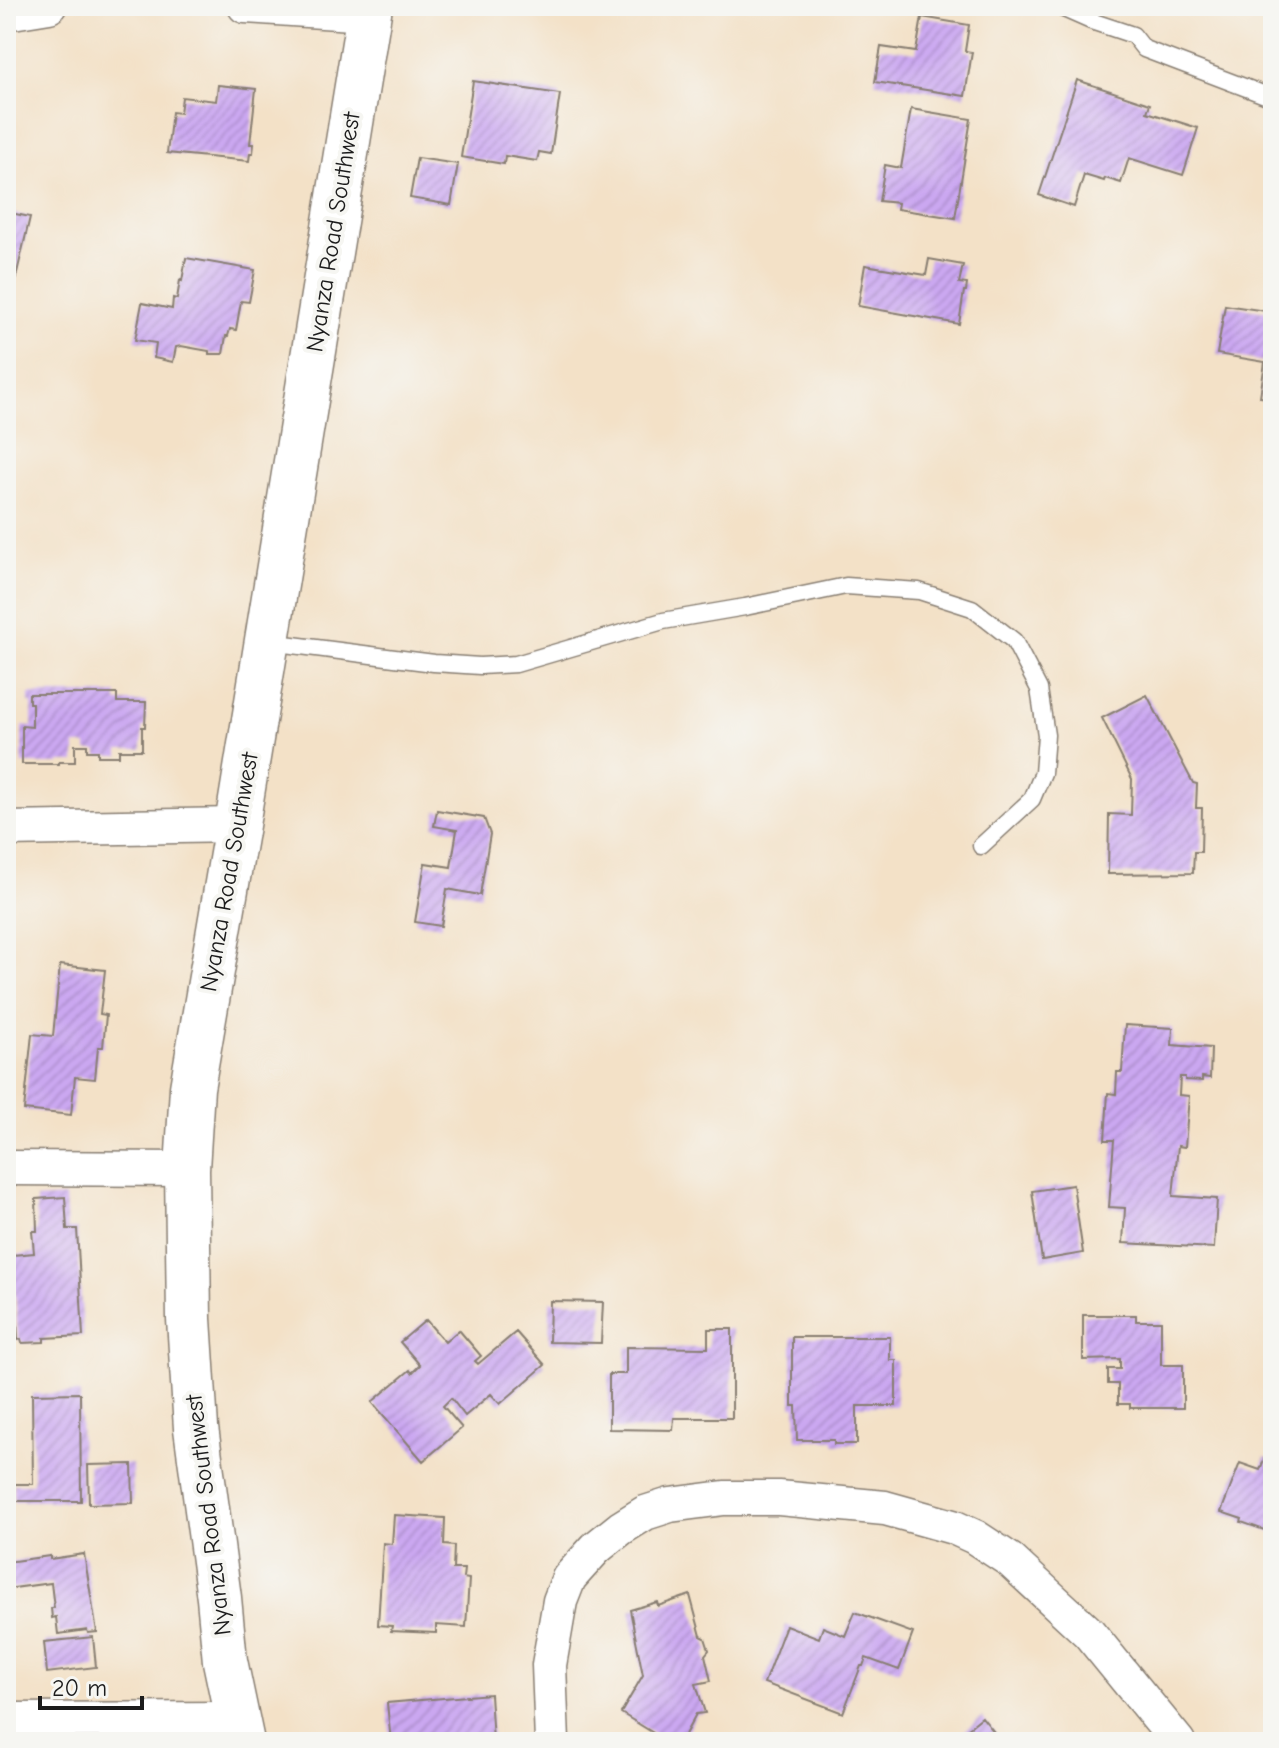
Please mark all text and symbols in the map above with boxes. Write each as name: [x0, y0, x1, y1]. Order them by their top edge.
street label: Nyanza Road Southwest: [300, 109, 366, 354]
street label: Nyanza Road Southwest: [194, 749, 264, 994]
street label: Nyanza Road Southwest: [179, 1392, 237, 1637]
scale bar: [40, 1660, 142, 1710]
text: 20 m: [52, 1674, 107, 1702]

